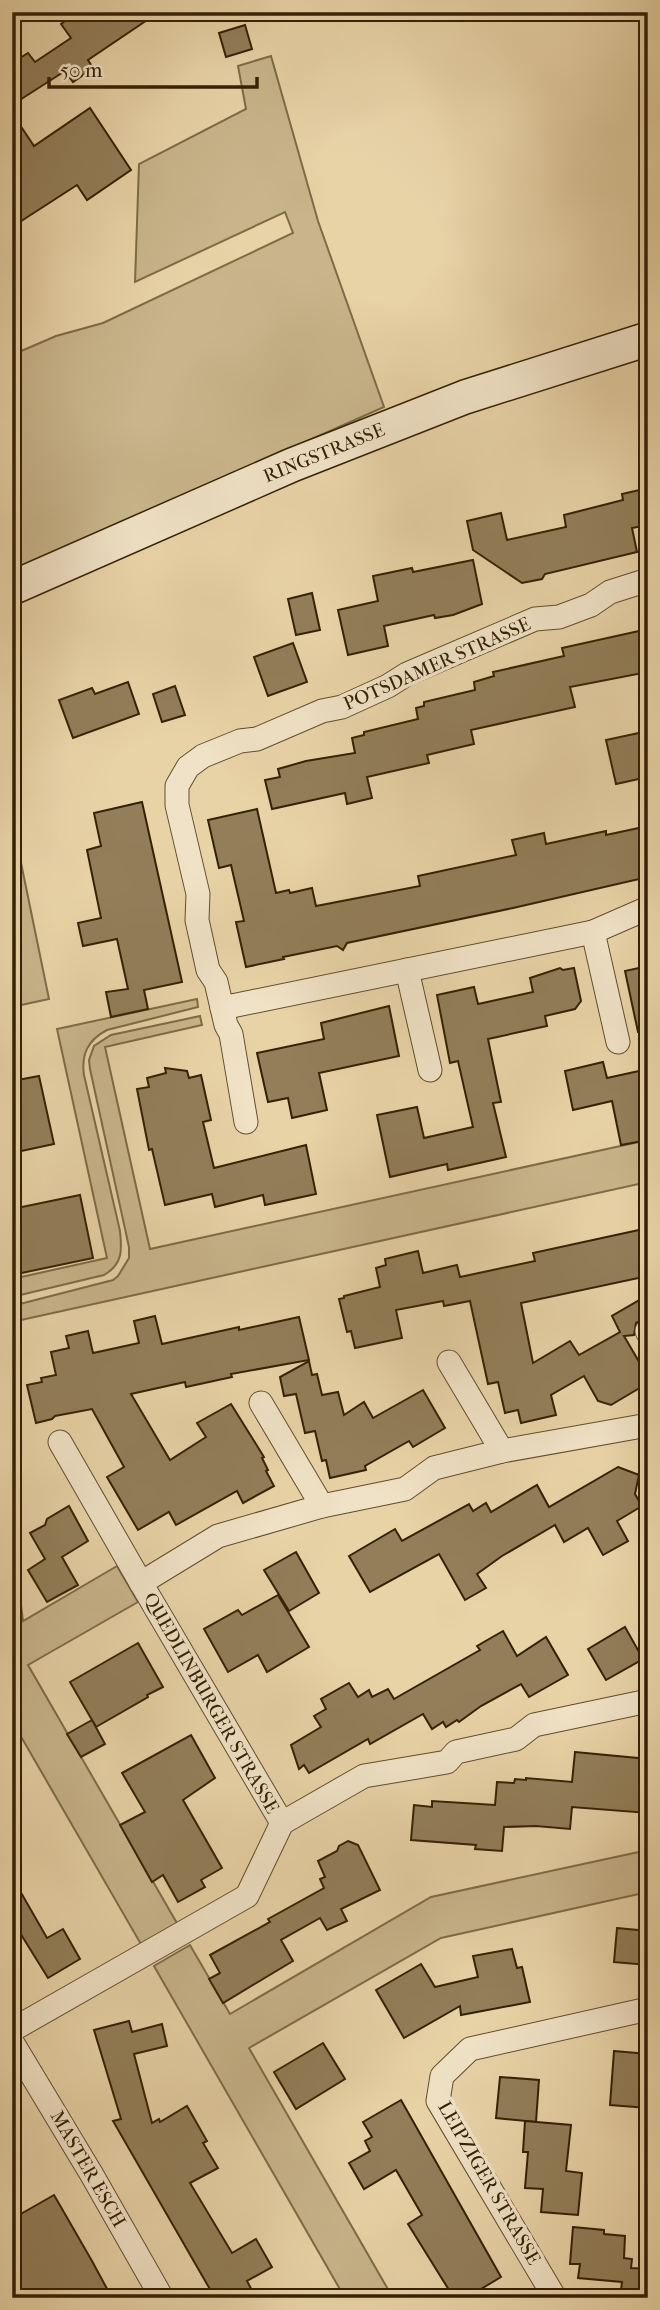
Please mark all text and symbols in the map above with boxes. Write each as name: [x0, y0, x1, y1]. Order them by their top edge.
scale bar: [49, 46, 257, 90]
text: 50 m: [60, 58, 103, 82]
street label: RINGSTRASSE: [260, 419, 388, 487]
street label: POTSDAMER STRASSE: [340, 613, 534, 715]
street label: QUEDLINBURGER STRASSE: [139, 1589, 284, 1818]
street label: LEIPZIGER STRASSE: [433, 2097, 545, 2269]
street label: MASTER ESCH: [46, 2107, 130, 2231]

